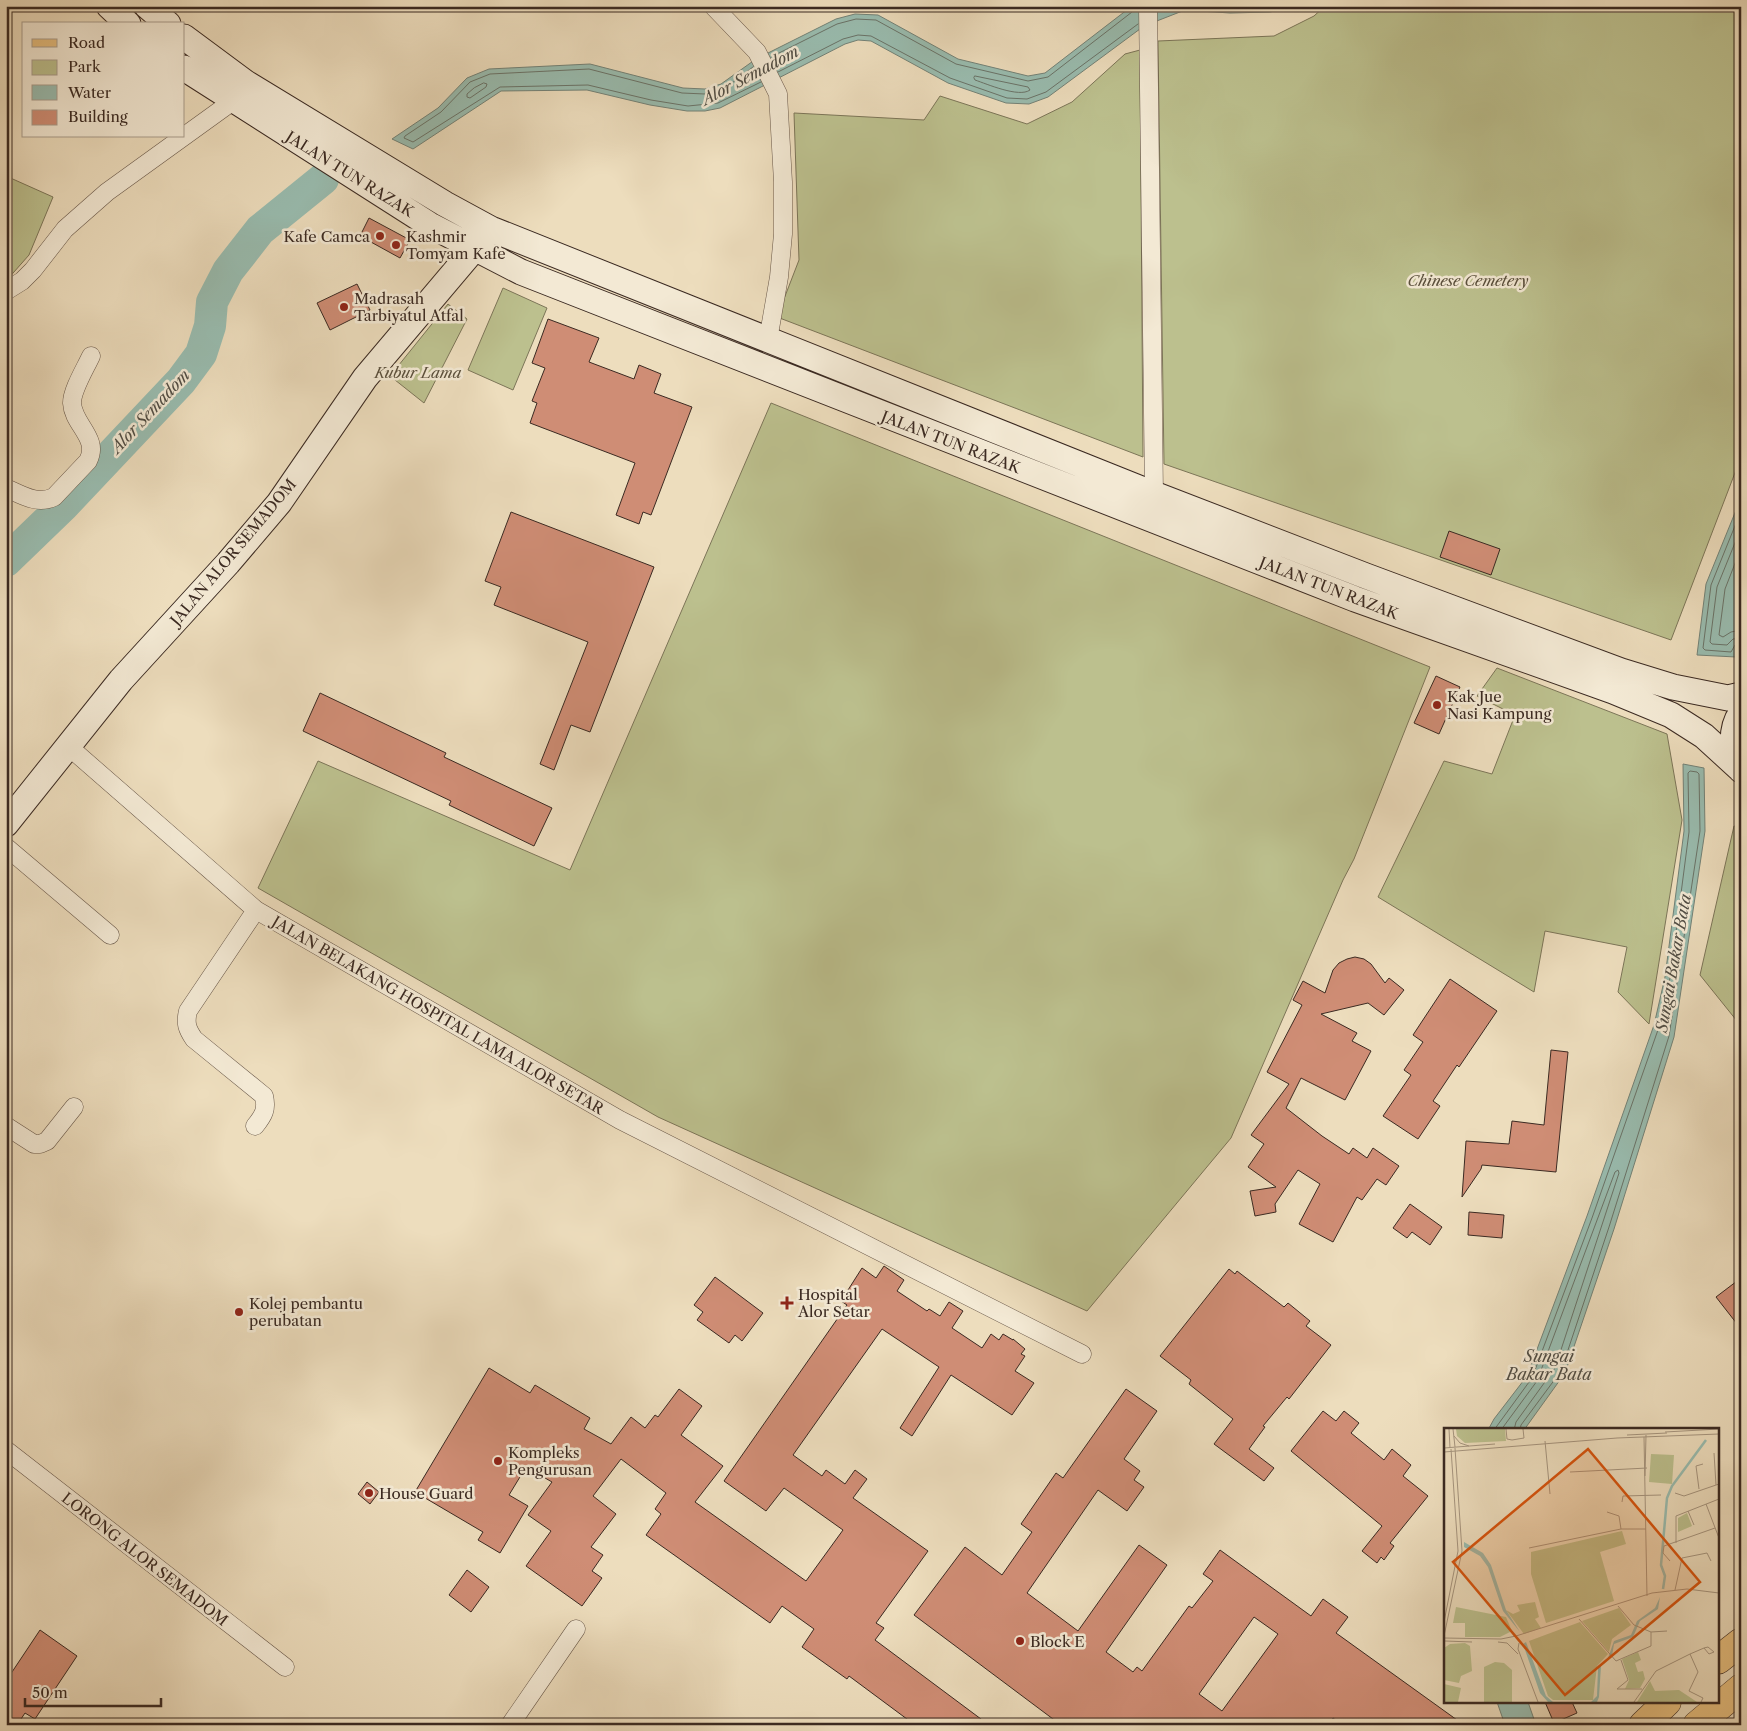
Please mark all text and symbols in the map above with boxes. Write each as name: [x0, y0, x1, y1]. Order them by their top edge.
legend: [22, 22, 185, 138]
text: Road: [68, 33, 105, 52]
water label: Alor Semadom: [695, 41, 802, 110]
text: Park: [68, 57, 102, 76]
text: Water: [67, 83, 112, 102]
text: Building: [68, 107, 128, 126]
street label: JALAN TUN RAZAK: [281, 126, 419, 222]
place label: Kafe Camca: [284, 227, 370, 246]
place label: Kashmir Tomyam Kafe: [406, 227, 506, 263]
marker: Kafe Camca: [374, 230, 386, 242]
marker: Kashmir Tomyam Kafe: [390, 239, 402, 251]
park label: Chinese Cemetery: [1407, 271, 1529, 290]
place label: Madrasah Tarbiyatul Atfal: [354, 289, 464, 325]
marker: Madrasah Tarbiyatul Atfal: [338, 301, 350, 313]
park label: Kubur Lama: [374, 363, 462, 382]
water label: Alor Semadom: [104, 365, 194, 459]
street label: JALAN TUN RAZAK: [877, 406, 1025, 478]
street label: JALAN ALOR SEMADOM: [165, 475, 300, 631]
street label: JALAN TUN RAZAK: [1255, 552, 1403, 624]
place label: Kak Jue Nasi Kampung: [1447, 687, 1551, 723]
marker: Kak Jue Nasi Kampung: [1431, 699, 1443, 711]
water label: Sungai Bakar Bata: [1651, 892, 1695, 1035]
street label: JALAN BELAKANG HOSPITAL LAMA ALOR SETAR: [267, 911, 608, 1119]
place label: Hospital Alor Setar: [797, 1285, 870, 1321]
place label: Kolej pembantu perubatan: [249, 1294, 363, 1330]
marker: Hospital Alor Setar: [780, 1296, 794, 1310]
marker: Kolej pembantu perubatan: [233, 1306, 245, 1318]
water label: Sungai Bakar Bata: [1504, 1346, 1592, 1384]
inset map: [1444, 1428, 1720, 1704]
place label: Kompleks Pengurusan: [508, 1443, 592, 1479]
marker: Kompleks Pengurusan: [492, 1455, 504, 1467]
place label: House Guard: [379, 1484, 473, 1503]
marker: House Guard: [363, 1487, 375, 1499]
street label: LORONG ALOR SEMADOM: [58, 1488, 232, 1630]
place label: Block E: [1030, 1632, 1085, 1651]
marker: Block E: [1014, 1635, 1026, 1647]
scale bar: [25, 1676, 161, 1708]
text: 50 m: [32, 1683, 68, 1702]

